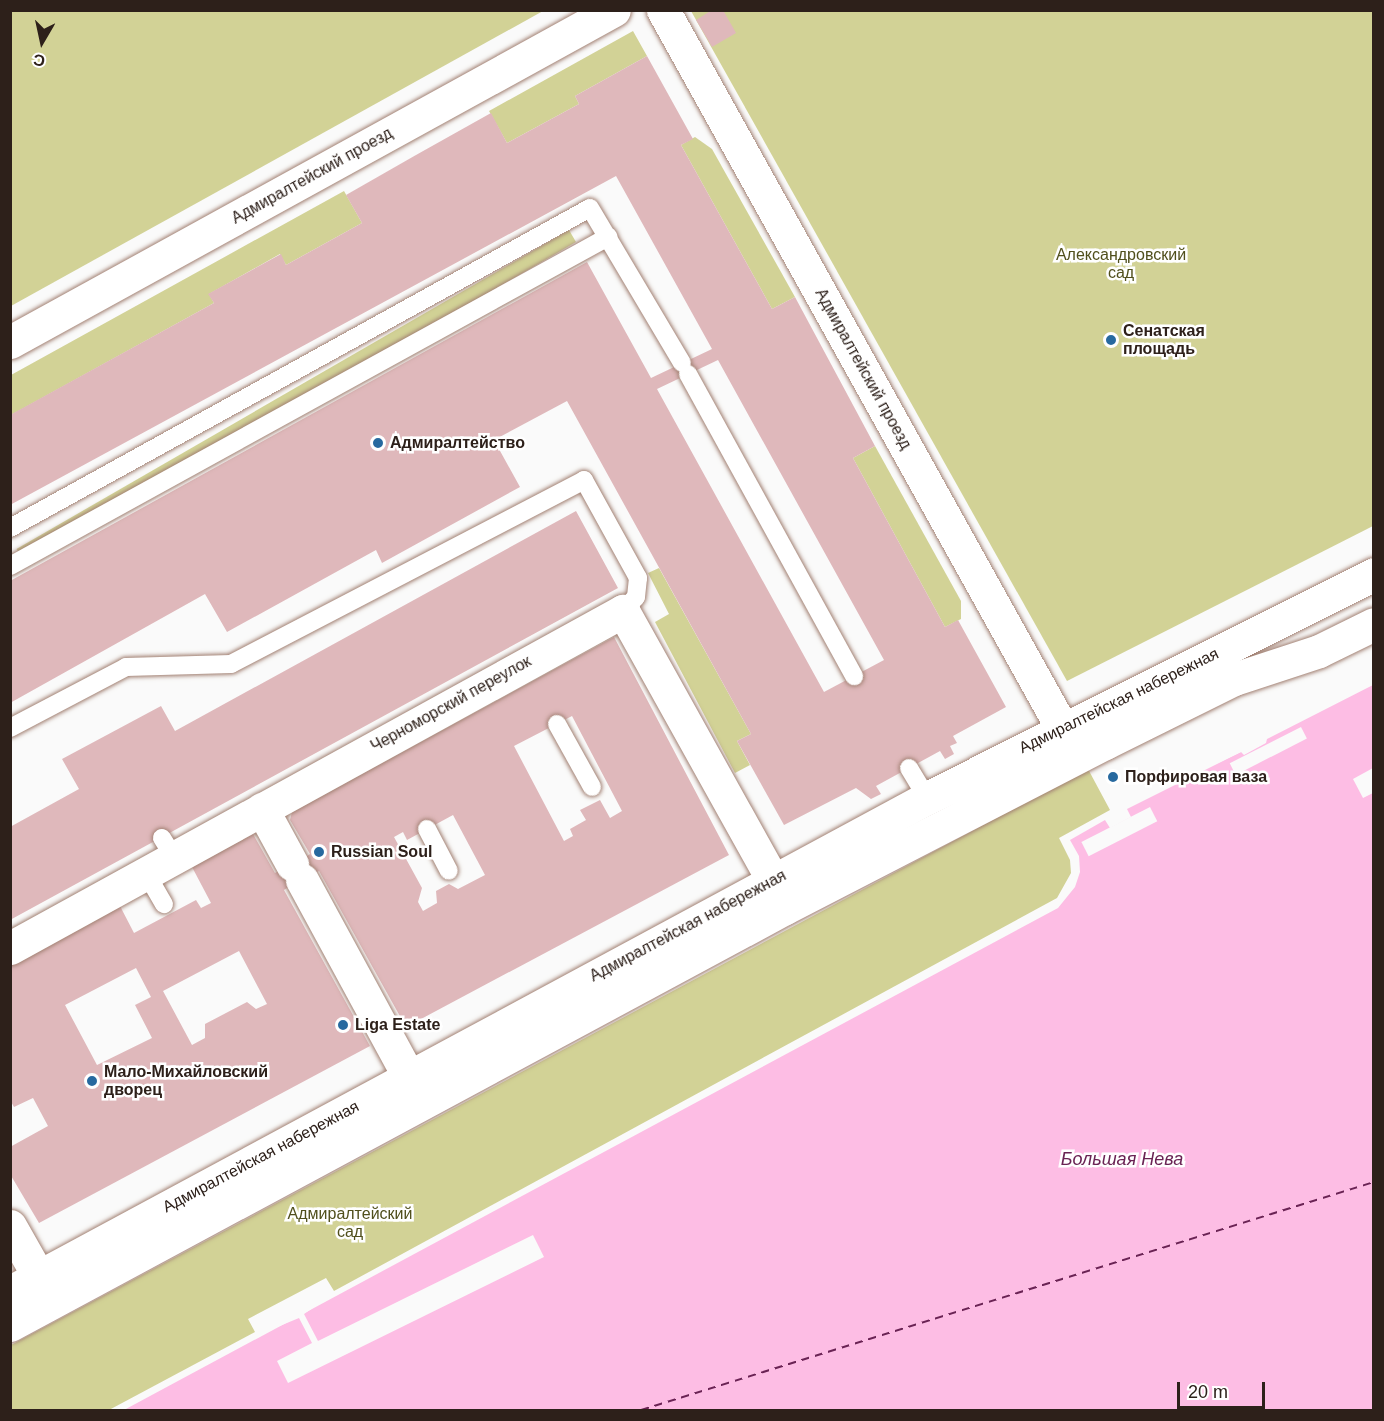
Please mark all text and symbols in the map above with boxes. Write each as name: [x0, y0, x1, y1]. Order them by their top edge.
north arrow: [12, 12, 72, 72]
text: С: [32, 51, 46, 70]
street label: Адмиралтейский проезд: [228, 124, 396, 228]
park label: Александровский сад: [1056, 245, 1186, 283]
street label: Адмиралтейский проезд: [811, 285, 915, 453]
place label: Сенатская площадь: [1123, 321, 1205, 359]
marker: Сенатская площадь: [1104, 333, 1118, 347]
place label: Адмиралтейство: [390, 433, 525, 453]
marker: Адмиралтейство: [371, 436, 385, 450]
street label: Адмиралтейская набережная: [1016, 644, 1222, 758]
street label: Черноморский переулок: [367, 652, 535, 756]
place label: Порфировая ваза: [1125, 767, 1267, 787]
marker: Порфировая ваза: [1106, 770, 1120, 784]
place label: Russian Soul: [331, 842, 432, 862]
marker: Russian Soul: [312, 845, 326, 859]
street label: Адмиралтейская набережная: [586, 866, 790, 986]
place label: Liga Estate: [355, 1015, 440, 1035]
marker: Liga Estate: [336, 1018, 350, 1032]
place label: Мало-Михайловский дворец: [104, 1062, 268, 1100]
marker: Мало-Михайловский дворец: [85, 1074, 99, 1088]
street label: Адмиралтейская набережная: [159, 1097, 363, 1217]
water label: Большая Нева: [1061, 1148, 1183, 1170]
park label: Адмиралтейский сад: [288, 1204, 412, 1242]
scale bar: [1180, 1370, 1268, 1408]
text: 20 m: [1188, 1382, 1228, 1402]

